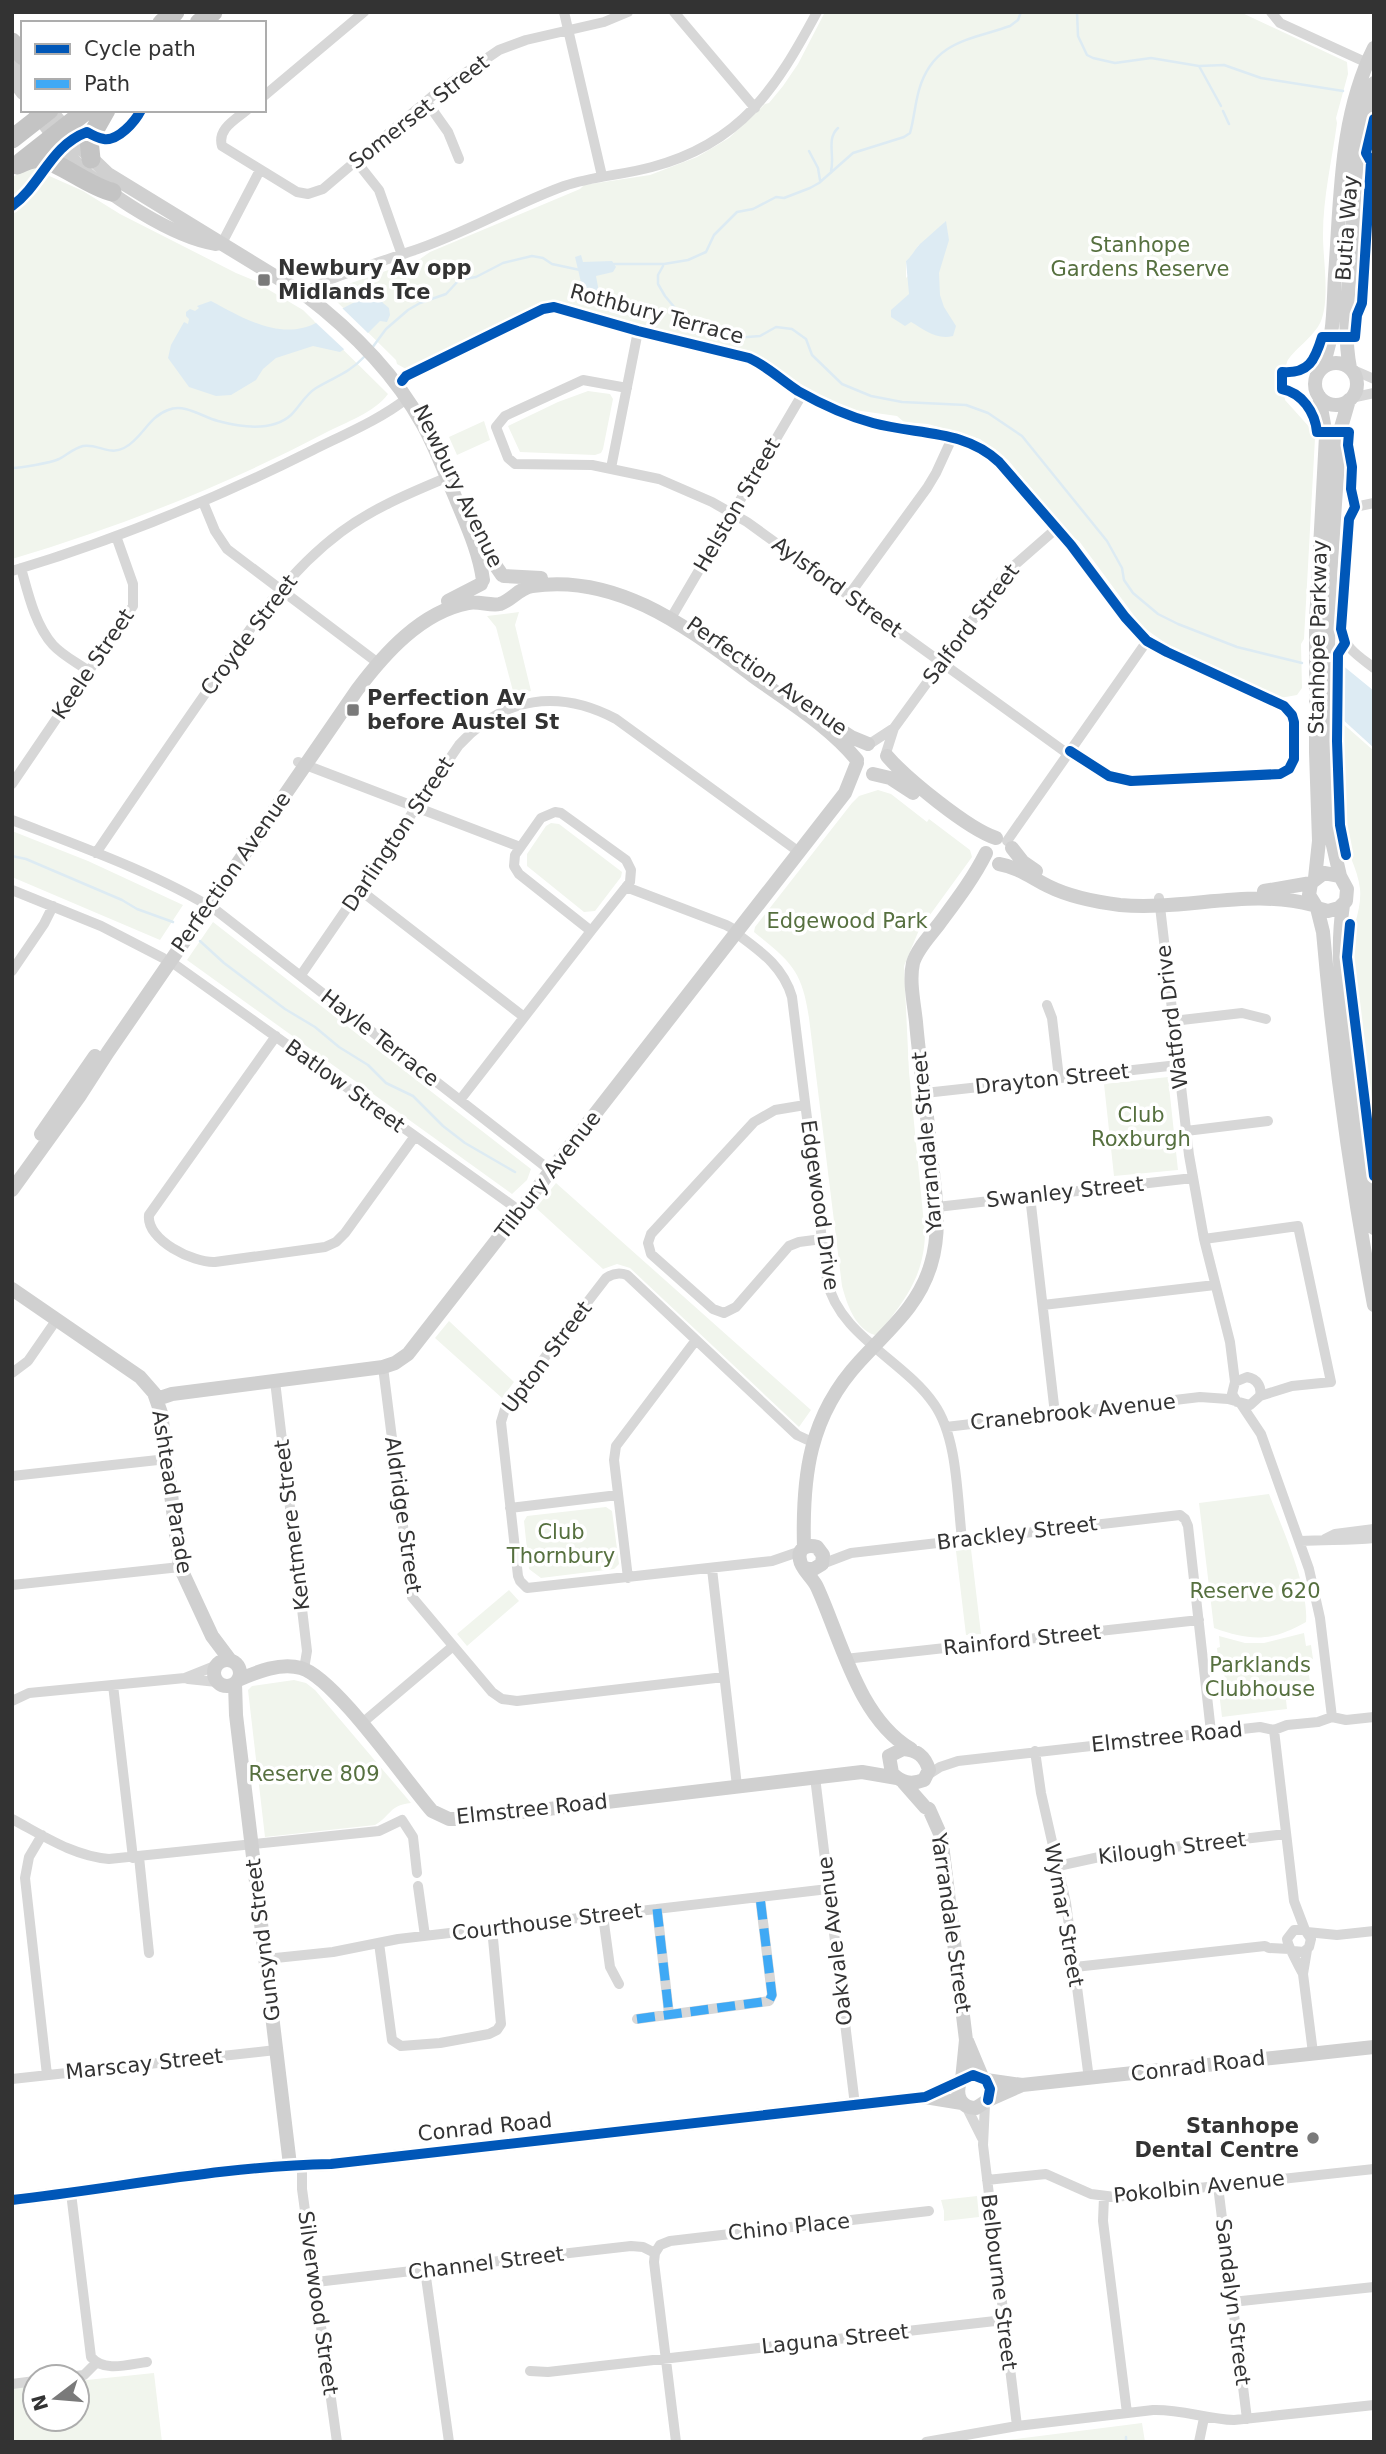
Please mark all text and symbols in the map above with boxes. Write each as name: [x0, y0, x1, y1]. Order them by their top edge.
legend: [21, 21, 266, 112]
text: Cycle path: [84, 37, 196, 61]
street label: Somerset Street: [344, 50, 494, 174]
text: Path: [84, 72, 130, 96]
street label: Butia Way: [1331, 174, 1363, 282]
park label: Stanhope Gardens Reserve: [1051, 233, 1230, 281]
place label: Newbury Av opp Midlands Tce: [278, 256, 472, 304]
marker: Newbury Av opp Midlands Tce: [256, 272, 272, 288]
street label: Rothbury Terrace: [568, 279, 746, 349]
street label: Newbury Avenue: [408, 401, 508, 571]
street label: Helston Street: [689, 434, 785, 576]
street label: Aylsford Street: [767, 532, 907, 642]
street label: Stanhope Parkway: [1304, 539, 1332, 735]
street label: Salford Street: [918, 559, 1024, 689]
street label: Croyde Street: [196, 570, 302, 700]
street label: Keele Street: [47, 604, 139, 724]
street label: Perfection Avenue: [682, 612, 852, 740]
place label: Perfection Av before Austel St: [367, 686, 559, 734]
marker: Perfection Av before Austel St: [345, 702, 361, 718]
street label: Darlington Street: [337, 752, 459, 916]
street label: Perfection Avenue: [167, 787, 295, 957]
park label: Edgewood Park: [766, 909, 928, 933]
street label: Watford Drive: [1151, 944, 1193, 1090]
street label: Hayle Terrace: [316, 985, 444, 1091]
street label: Batlow Street: [281, 1035, 409, 1137]
street label: Yarrandale Street: [907, 1051, 947, 1234]
street label: Drayton Street: [974, 1059, 1130, 1099]
park label: Club Roxburgh: [1091, 1103, 1191, 1151]
street label: Tilbury Avenue: [490, 1106, 606, 1245]
street label: Edgewood Drive: [796, 1118, 844, 1292]
street label: Swanley Street: [985, 1172, 1145, 1212]
street label: Upton Street: [497, 1296, 597, 1418]
street label: Cranebrook Avenue: [969, 1389, 1177, 1435]
street label: Ashtead Parade: [147, 1409, 197, 1575]
street label: Aldridge Street: [380, 1435, 426, 1595]
street label: Kentmere Street: [270, 1438, 314, 1612]
street label: Brackley Street: [935, 1511, 1099, 1555]
park label: Club Thornbury: [506, 1520, 615, 1568]
park label: Reserve 620: [1189, 1579, 1321, 1603]
street label: Rainford Street: [942, 1620, 1102, 1660]
park label: Parklands Clubhouse: [1205, 1653, 1315, 1701]
street label: Elmstree Road: [1090, 1717, 1244, 1757]
park label: Reserve 809: [248, 1762, 380, 1786]
street label: Elmstree Road: [455, 1789, 609, 1829]
street label: Kilough Street: [1097, 1827, 1247, 1869]
street label: Yarrandale Street: [926, 1831, 976, 2014]
street label: Wymar Street: [1040, 1841, 1088, 1989]
street label: Oakvale Avenue: [813, 1855, 857, 2027]
street label: Gunsynd Street: [241, 1857, 285, 2023]
street label: Courthouse Street: [450, 1898, 644, 1946]
street label: Marscay Street: [64, 2044, 224, 2084]
street label: Conrad Road: [1130, 2046, 1266, 2086]
street label: Conrad Road: [417, 2108, 553, 2146]
place label: Stanhope Dental Centre: [1134, 2114, 1299, 2162]
marker: Stanhope Dental Centre: [1305, 2130, 1321, 2146]
street label: Pokolbin Avenue: [1112, 2166, 1286, 2208]
street label: Belbourne Street: [976, 2192, 1022, 2372]
street label: Silverwood Street: [293, 2209, 343, 2397]
street label: Chino Place: [727, 2209, 851, 2245]
street label: Sandalyn Street: [1211, 2217, 1255, 2387]
street label: Channel Street: [407, 2242, 565, 2284]
street label: Laguna Street: [760, 2319, 910, 2359]
north arrow: [21, 2363, 91, 2433]
text: N: [27, 2392, 52, 2413]

